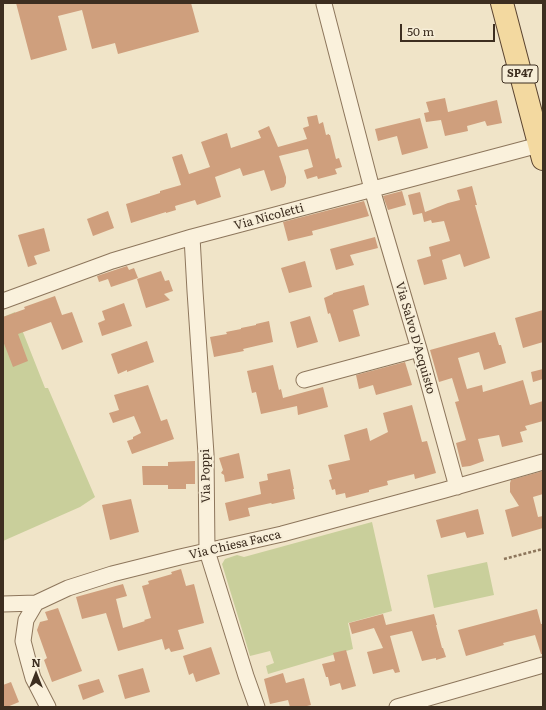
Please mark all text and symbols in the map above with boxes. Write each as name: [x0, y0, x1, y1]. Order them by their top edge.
scale bar: [402, 16, 497, 42]
text: 50 m: [407, 22, 434, 40]
road number: SP47: [502, 65, 538, 83]
street label: Via Nicoletti: [233, 201, 305, 233]
street label: Via Salvo D'Acquisto: [392, 280, 438, 396]
street label: Via Poppi: [198, 449, 214, 503]
street label: Via Chiesa Facca: [188, 527, 282, 563]
north arrow: [16, 654, 56, 694]
text: N: [31, 654, 41, 670]

